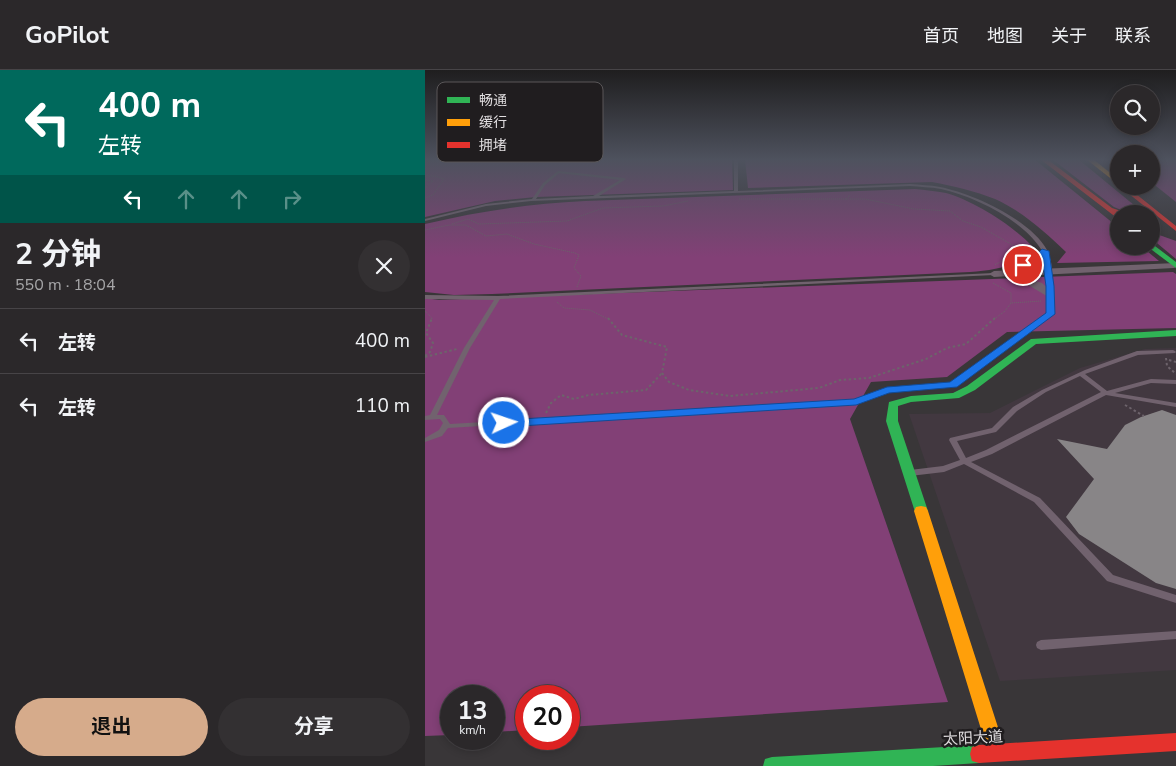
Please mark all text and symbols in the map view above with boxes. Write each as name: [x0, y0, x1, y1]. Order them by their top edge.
text: GoPilot: [25, 19, 109, 51]
text: 首页: [923, 24, 959, 48]
text: 地图: [987, 24, 1023, 48]
text: 关于: [1051, 24, 1087, 48]
text: 联系: [1115, 24, 1151, 48]
text: 400 m: [98, 82, 201, 129]
legend: [437, 82, 603, 162]
map controls: [1110, 85, 1160, 255]
button: search: [1110, 85, 1160, 135]
icon: left: [15, 90, 80, 155]
text: 畅通: [479, 91, 507, 110]
text: 缓行: [479, 113, 507, 132]
text: 左转: [98, 131, 142, 161]
text: 拥堵: [479, 136, 507, 155]
button: +: [1110, 145, 1160, 195]
icon: left: [119, 185, 147, 213]
icon: ahead: [172, 185, 200, 213]
icon: ahead: [225, 185, 253, 213]
icon: right: [278, 185, 306, 213]
button: −: [1110, 205, 1160, 255]
text: 2 分钟: [15, 234, 101, 275]
button: close: [358, 240, 410, 292]
pin: [1002, 244, 1044, 286]
icon: arrive: [1009, 251, 1037, 279]
text: 550 m · 18:04: [15, 274, 116, 296]
icon: left: [15, 327, 43, 355]
text: 400 m: [355, 328, 410, 354]
text: 左转: [58, 330, 96, 356]
icon: left: [15, 392, 43, 420]
text: 110 m: [355, 393, 410, 419]
text: 左转: [58, 395, 96, 421]
position arrow: [477, 396, 529, 448]
speed limit sign: 20: [515, 685, 580, 750]
text: 13: [457, 694, 488, 728]
button: 退出: [15, 698, 208, 756]
button: 分享: [218, 698, 410, 756]
text: km/h: [459, 722, 486, 738]
street label: 太阳大道: [943, 726, 1003, 750]

